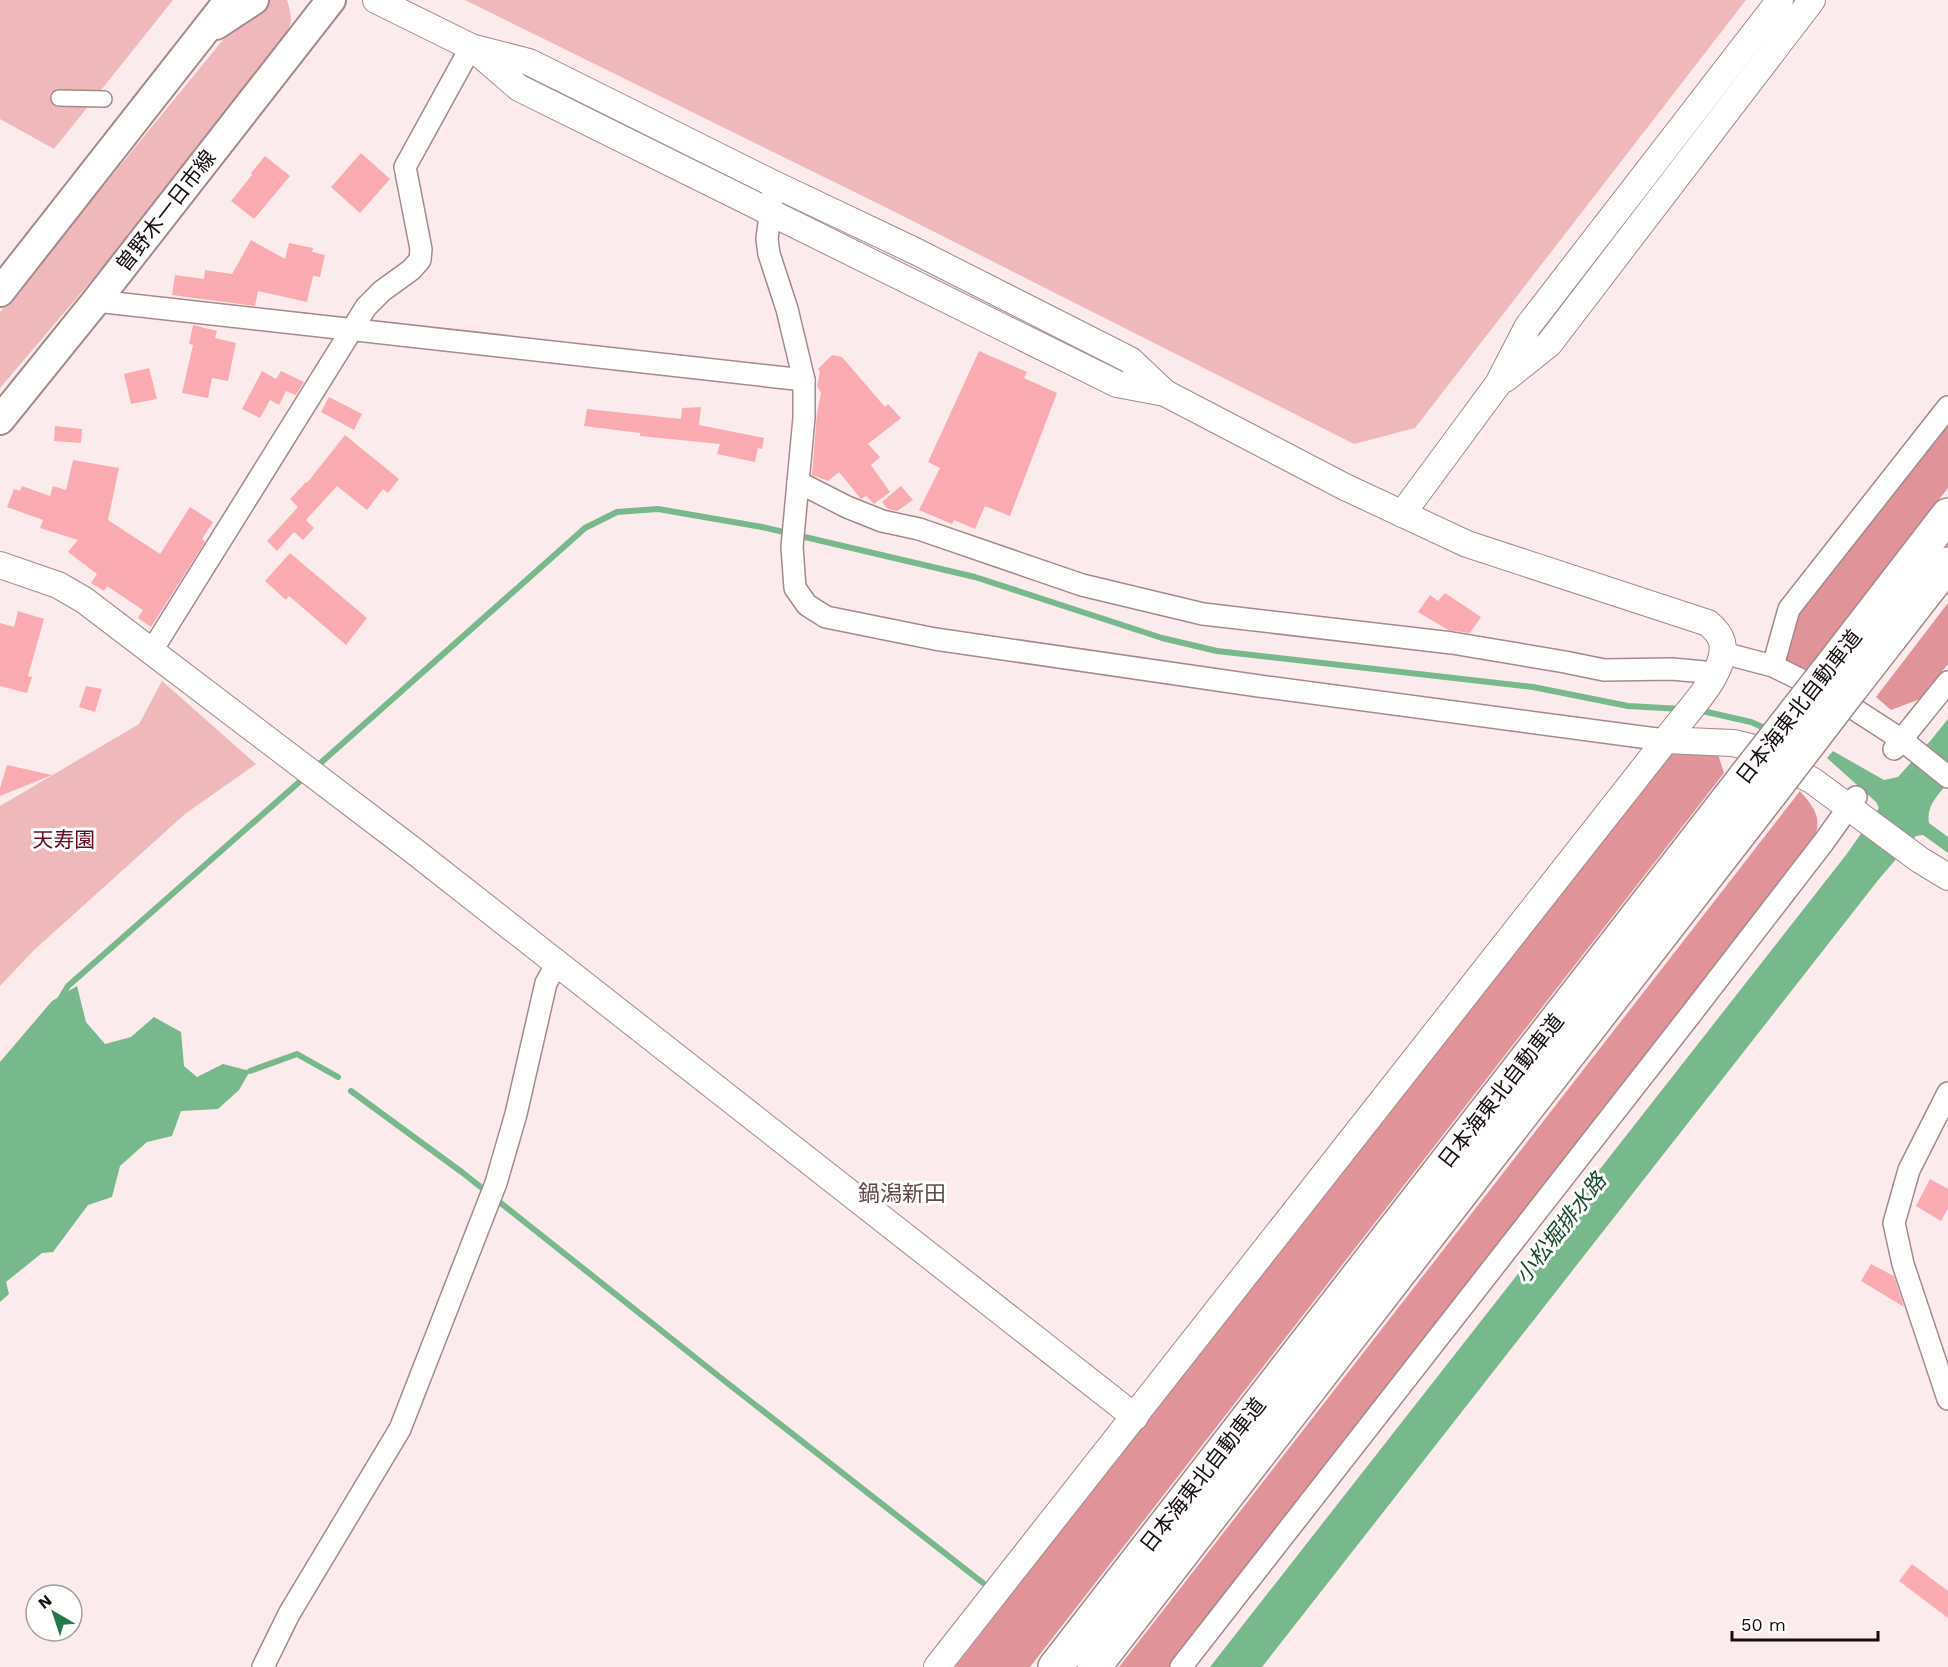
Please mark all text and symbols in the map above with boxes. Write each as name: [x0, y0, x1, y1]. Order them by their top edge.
street label: 曽野木一日市線: [111, 145, 221, 276]
street label: 日本海東北自動車道: [1731, 625, 1867, 789]
park label: 天寿園: [33, 827, 96, 852]
street label: 日本海東北自動車道: [1433, 1009, 1569, 1173]
water label: 小松堀排水路: [1510, 1167, 1612, 1288]
district label: 鍋潟新田: [858, 1181, 946, 1206]
street label: 日本海東北自動車道: [1135, 1393, 1271, 1557]
north arrow: [24, 1583, 84, 1643]
text: N: [34, 1591, 55, 1613]
scale bar: [1732, 1604, 1878, 1642]
text: 50 m: [1741, 1614, 1786, 1635]

